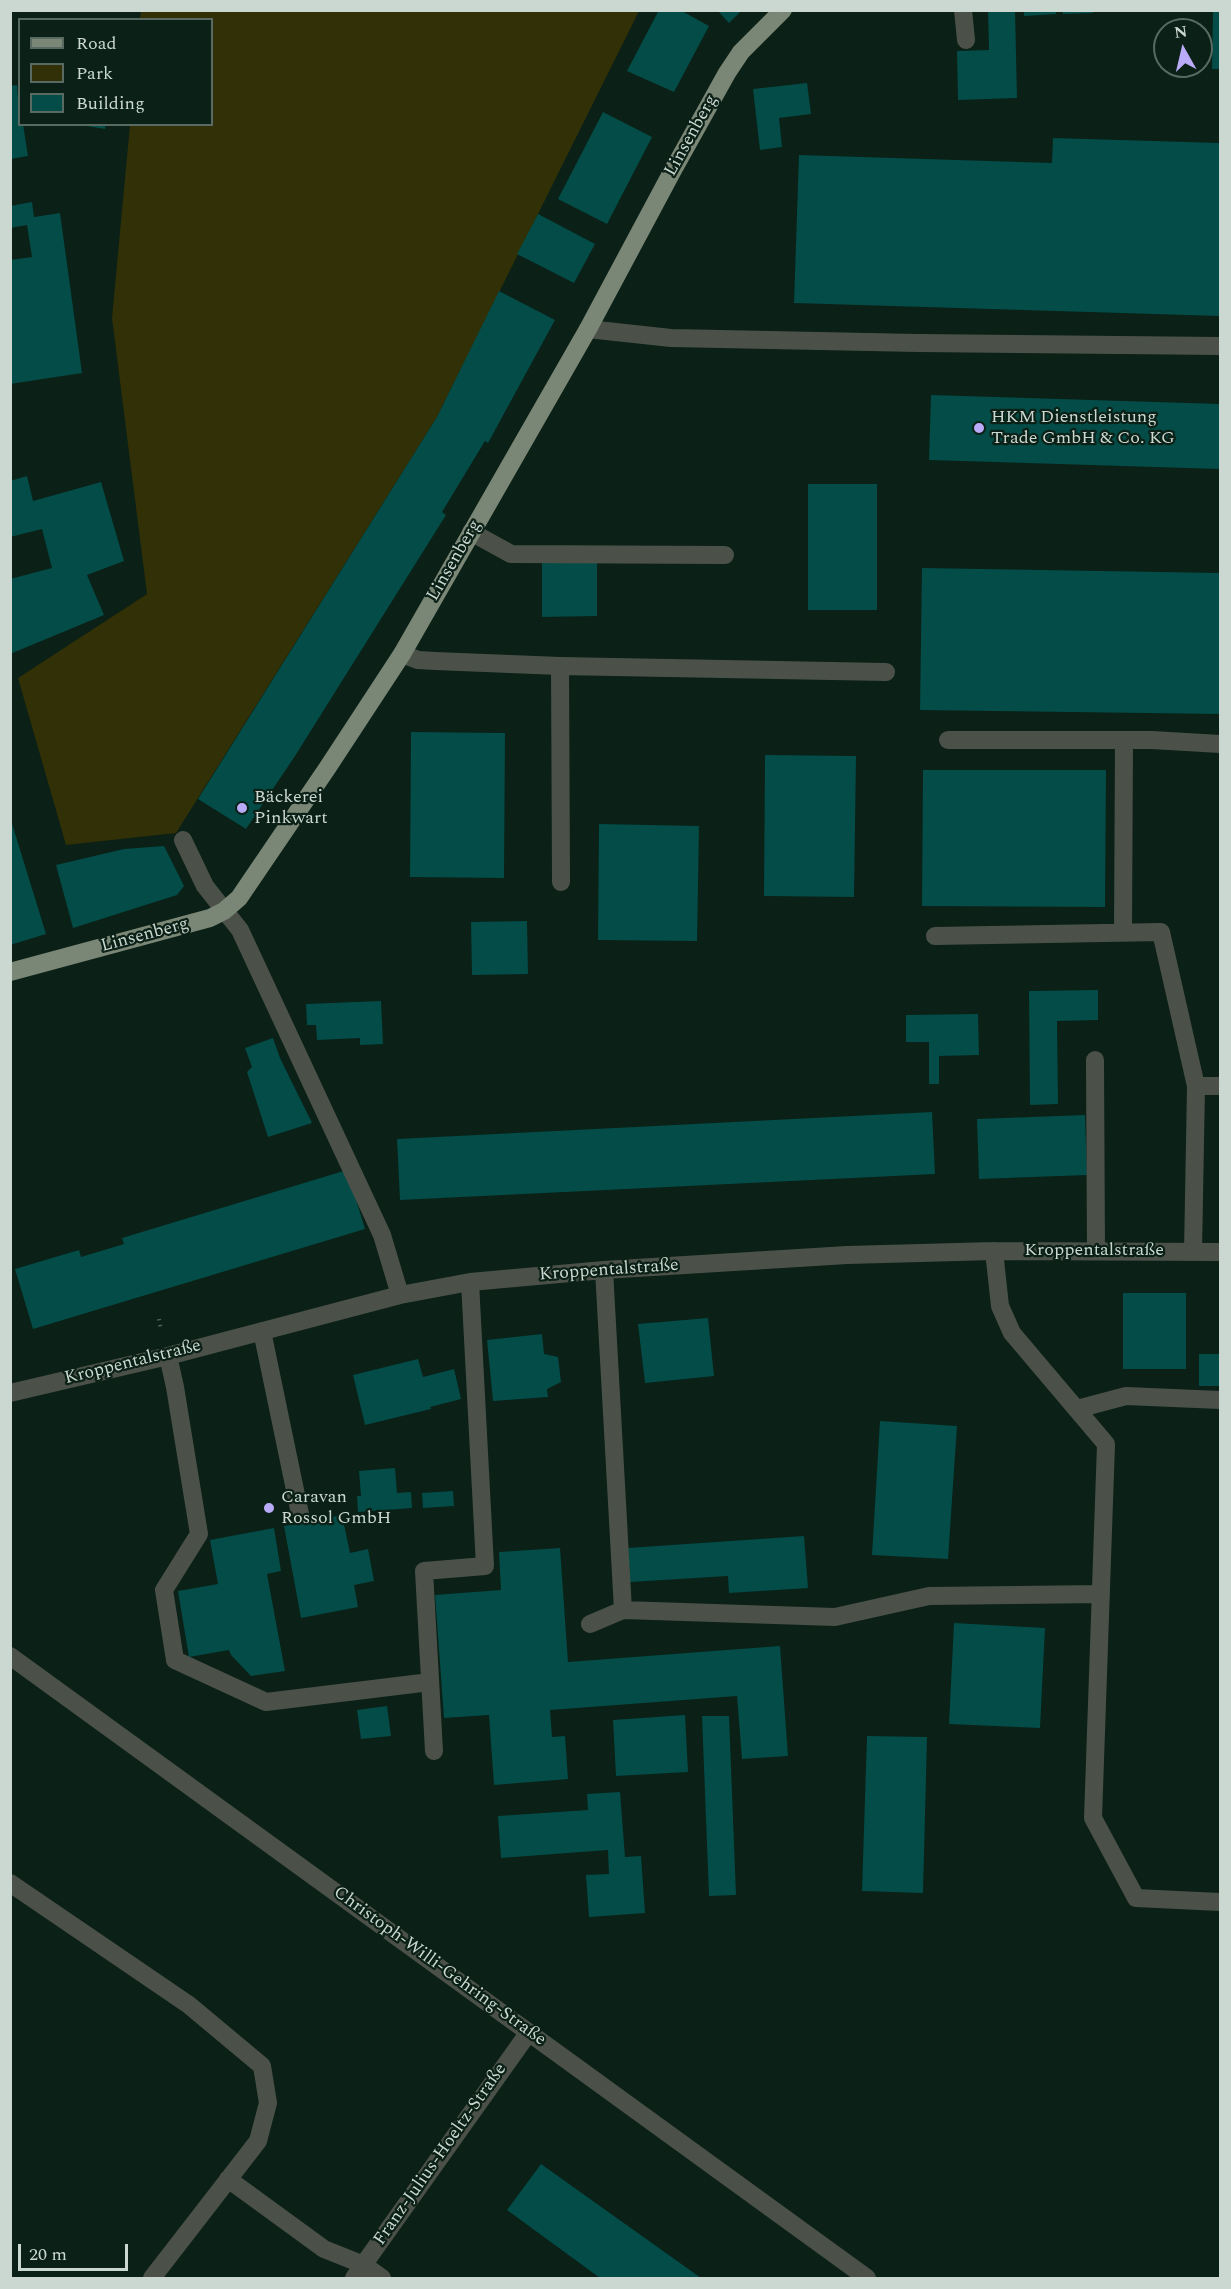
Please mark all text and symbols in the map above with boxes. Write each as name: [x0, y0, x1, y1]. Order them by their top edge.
legend: [18, 18, 213, 126]
north arrow: [1153, 18, 1213, 78]
text: N: [1173, 19, 1189, 45]
text: Road: [76, 30, 117, 57]
text: Park: [76, 60, 113, 87]
text: Building: [76, 90, 145, 117]
street label: Linsenberg: [661, 91, 723, 181]
place label: HKM Dienstleistung Trade GmbH & Co. KG: [991, 407, 1175, 450]
marker: HKM Dienstleistung Trade GmbH & Co. KG: [972, 421, 986, 435]
street label: Linsenberg: [423, 517, 487, 605]
place label: Bäckerei Pinkwart: [254, 787, 328, 830]
marker: Bäckerei Pinkwart: [235, 801, 249, 815]
street label: Linsenberg: [99, 914, 191, 958]
street label: Kroppentalstraße: [1024, 1240, 1164, 1262]
street label: Kroppentalstraße: [539, 1255, 679, 1287]
street label: Kroppentalstraße: [63, 1336, 203, 1390]
place label: Caravan Rossol GmbH: [281, 1487, 391, 1530]
marker: Caravan Rossol GmbH: [262, 1501, 276, 1515]
street label: Christoph-Willi-Gehring-Straße: [328, 1883, 550, 2051]
street label: Franz-Julius-Hoeltz-Straße: [370, 2060, 512, 2250]
scale bar: [21, 2232, 130, 2270]
text: 20 m: [29, 2241, 67, 2268]

